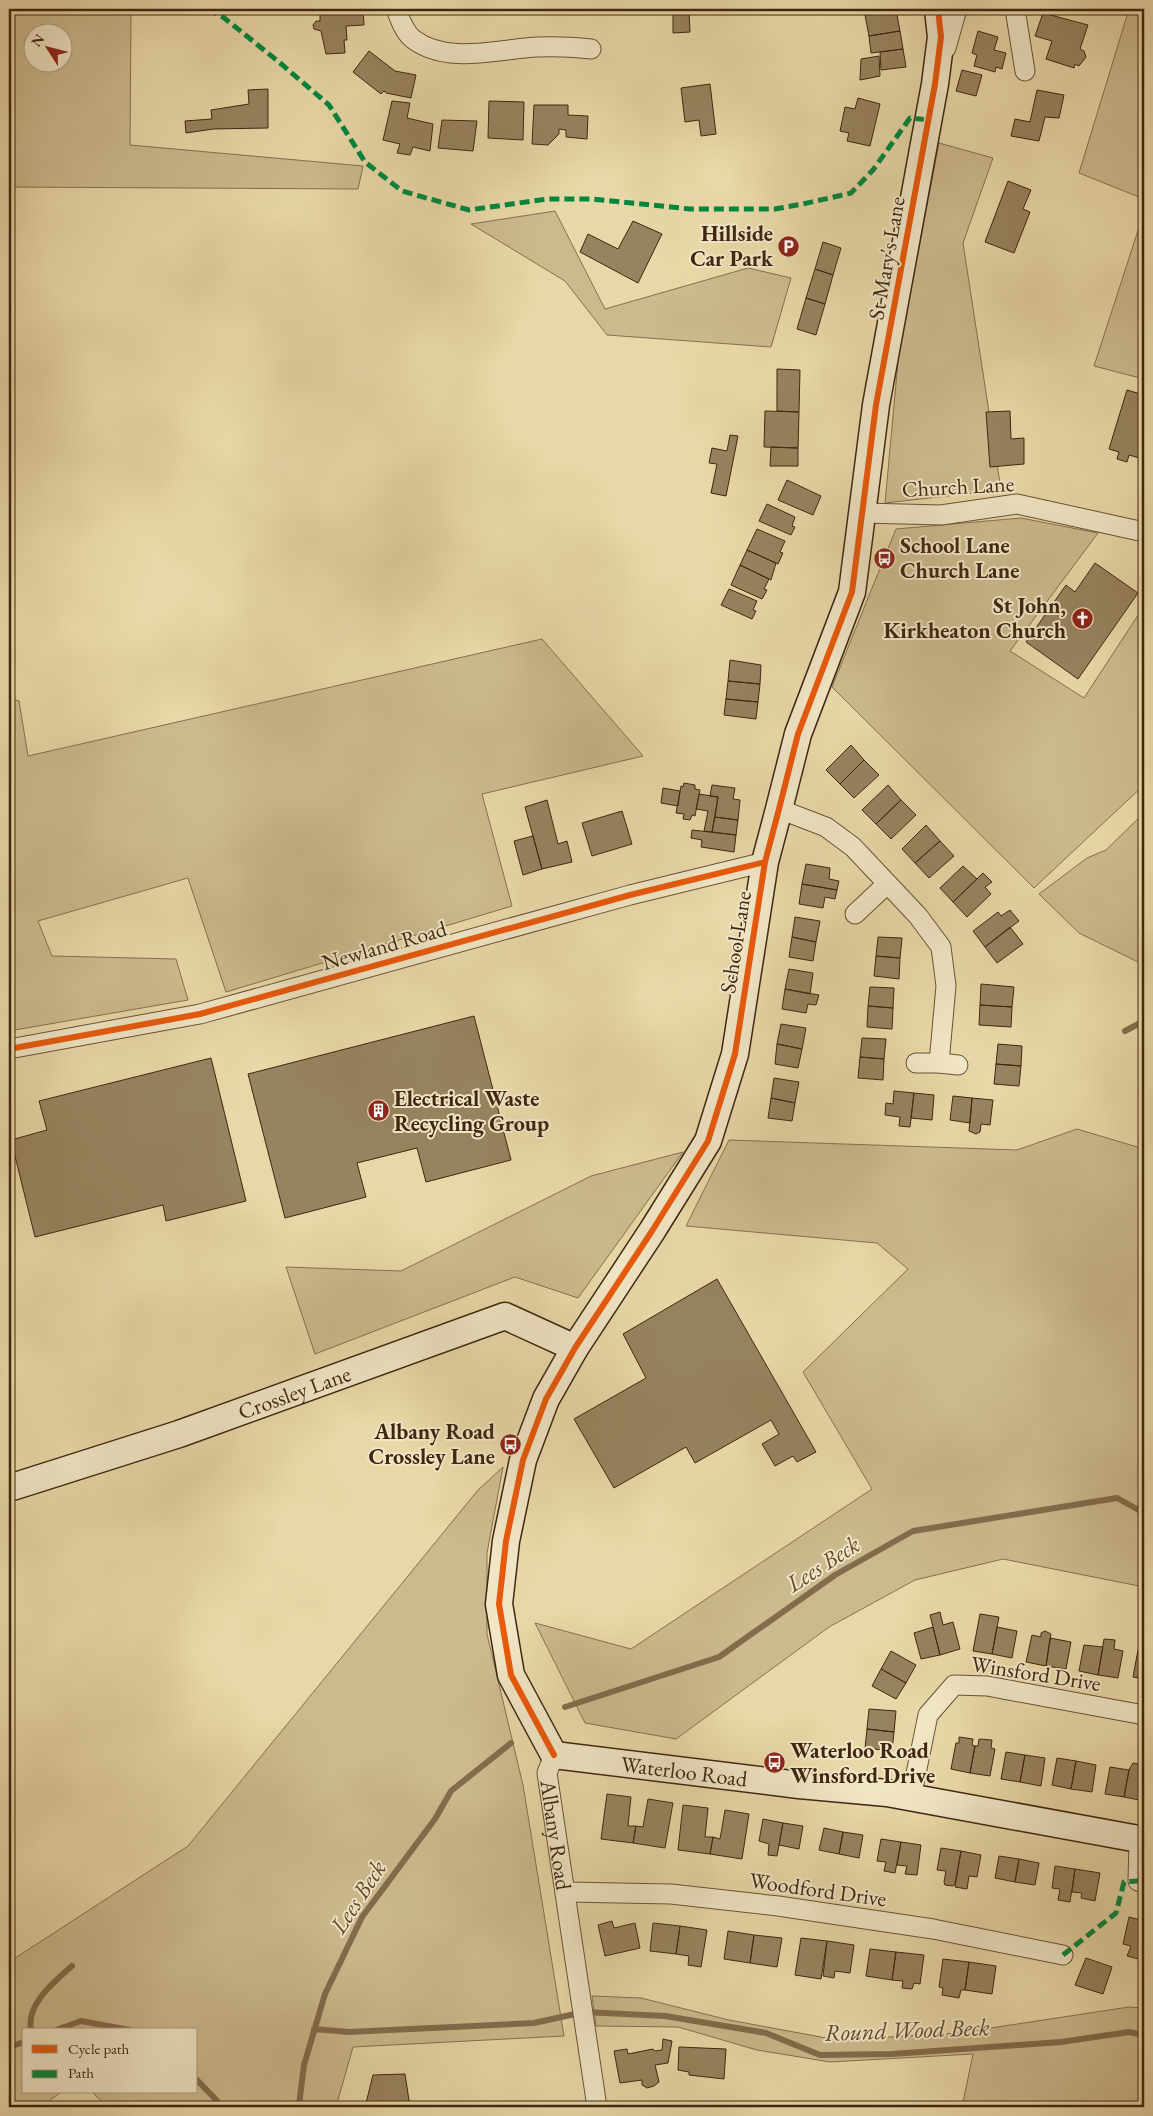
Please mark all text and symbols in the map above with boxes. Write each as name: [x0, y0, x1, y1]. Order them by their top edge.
north arrow: [22, 22, 72, 72]
text: N: [27, 30, 48, 50]
street label: St Mary's Lane: [861, 194, 912, 322]
place label: Hillside Car Park: [690, 219, 774, 273]
parking icon: Hillside Car Park: [777, 234, 801, 258]
street label: Church Lane: [901, 469, 1015, 504]
place label: School Lane Church Lane: [900, 531, 1019, 585]
bus stop icon: School Lane Church Lane: [872, 546, 896, 570]
place label: St John, Kirkheaton Church: [883, 591, 1066, 645]
church icon: St John, Kirkheaton Church: [1070, 606, 1094, 630]
street label: School Lane: [713, 888, 758, 995]
street label: Newland Road: [318, 914, 451, 977]
place label: Electrical Waste Recycling Group: [394, 1084, 549, 1138]
building icon: Electrical Waste Recycling Group: [366, 1099, 390, 1123]
street label: Crossley Lane: [234, 1359, 355, 1426]
place label: Albany Road Crossley Lane: [369, 1417, 495, 1471]
bus stop icon: Albany Road Crossley Lane: [499, 1432, 523, 1456]
water label: Lees Beck: [779, 1528, 865, 1599]
street label: Winsford Drive: [969, 1649, 1103, 1698]
place label: Waterloo Road Winsford Drive: [790, 1736, 935, 1790]
street label: Waterloo Road: [619, 1749, 750, 1794]
bus stop icon: Waterloo Road Winsford Drive: [762, 1751, 786, 1775]
street label: Albany Road: [533, 1777, 578, 1893]
water label: Lees Beck: [322, 1854, 393, 1940]
street label: Woodford Drive: [748, 1866, 889, 1914]
water label: Round Wood Beck: [824, 2011, 990, 2048]
legend: [22, 2028, 198, 2094]
text: Cycle path: [68, 2039, 130, 2058]
text: Path: [68, 2063, 94, 2082]

